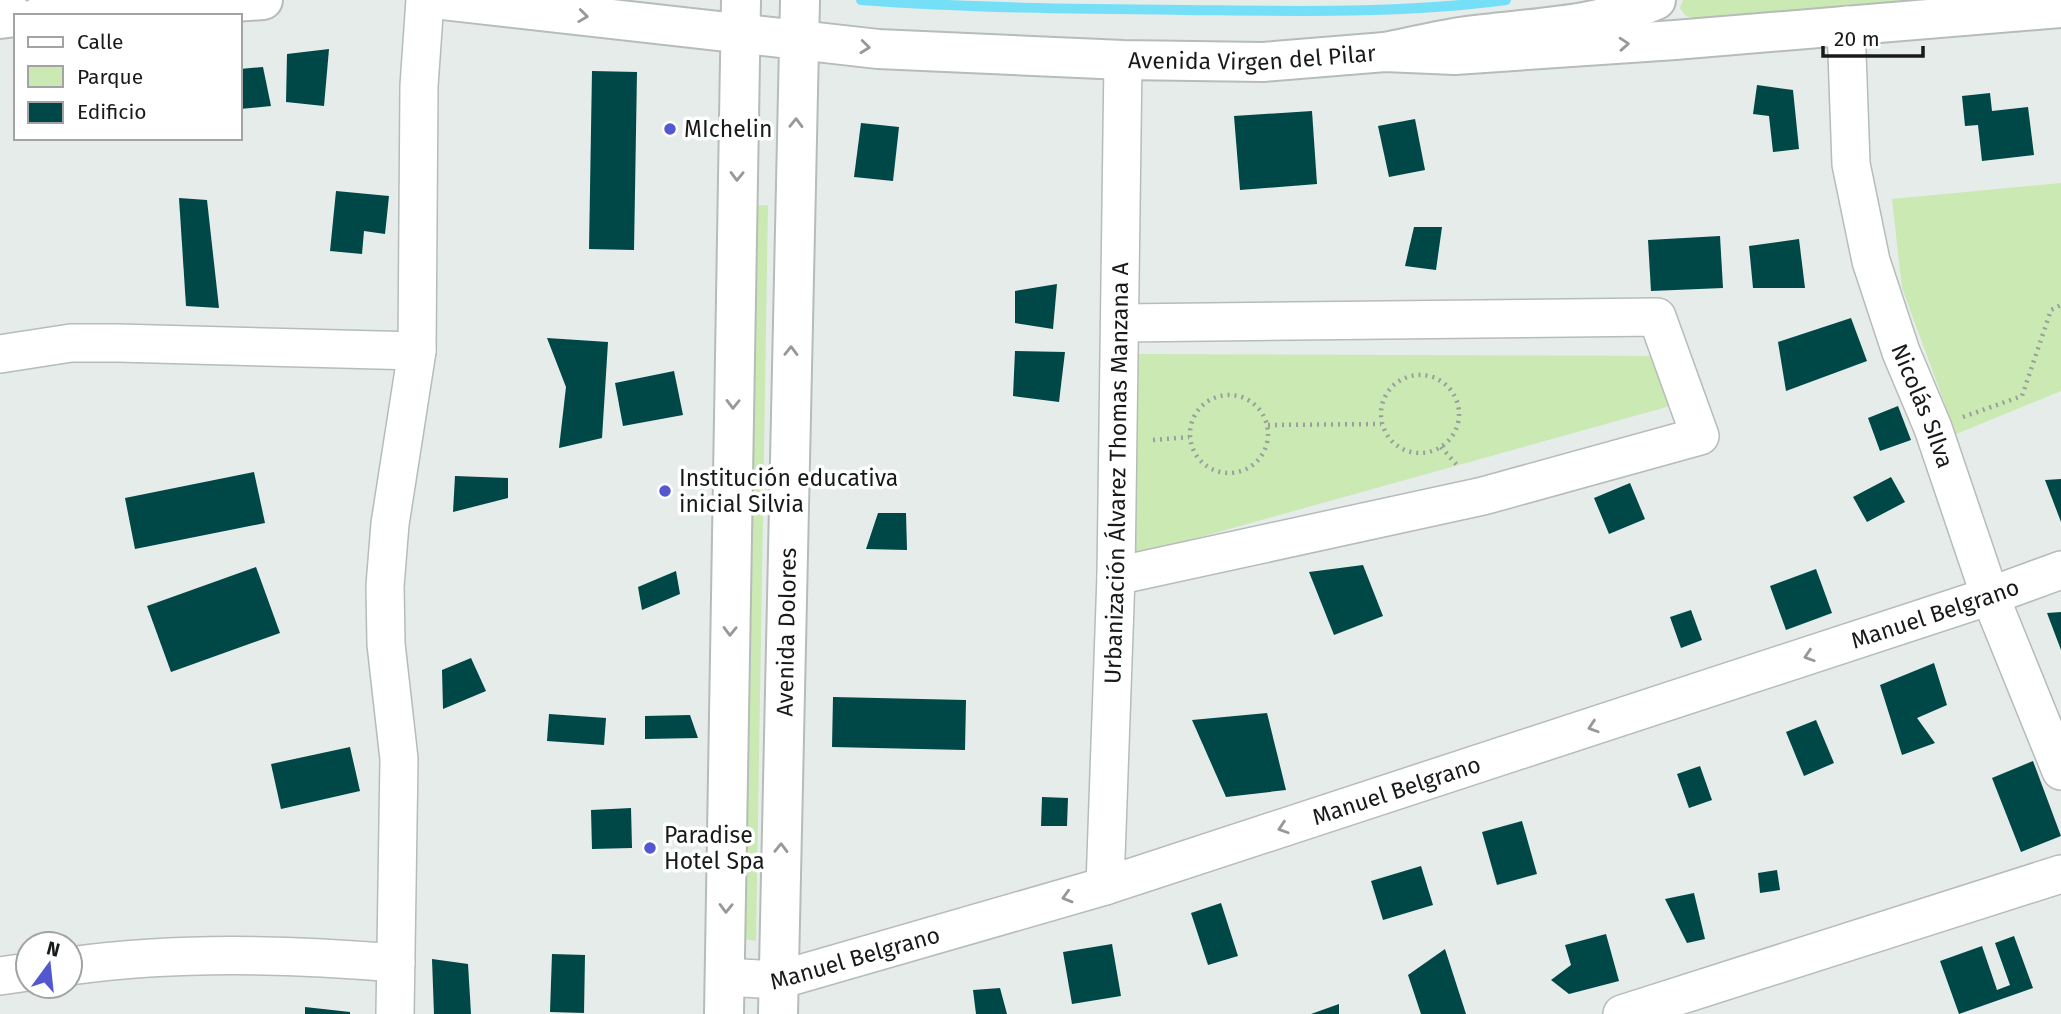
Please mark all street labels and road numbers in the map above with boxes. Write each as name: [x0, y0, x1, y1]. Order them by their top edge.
street label: Avenida Virgen del Pilar: [1128, 39, 1377, 76]
street label: Urbanización Álvarez Thomas Manzana A: [1098, 261, 1134, 685]
street label: Nicolás SIlva: [1885, 340, 1960, 472]
street label: Avenida Dolores: [770, 547, 802, 717]
street label: Manuel Belgrano: [1847, 573, 2023, 655]
street label: Manuel Belgrano: [1309, 750, 1484, 831]
street label: Manuel Belgrano: [767, 920, 943, 996]

